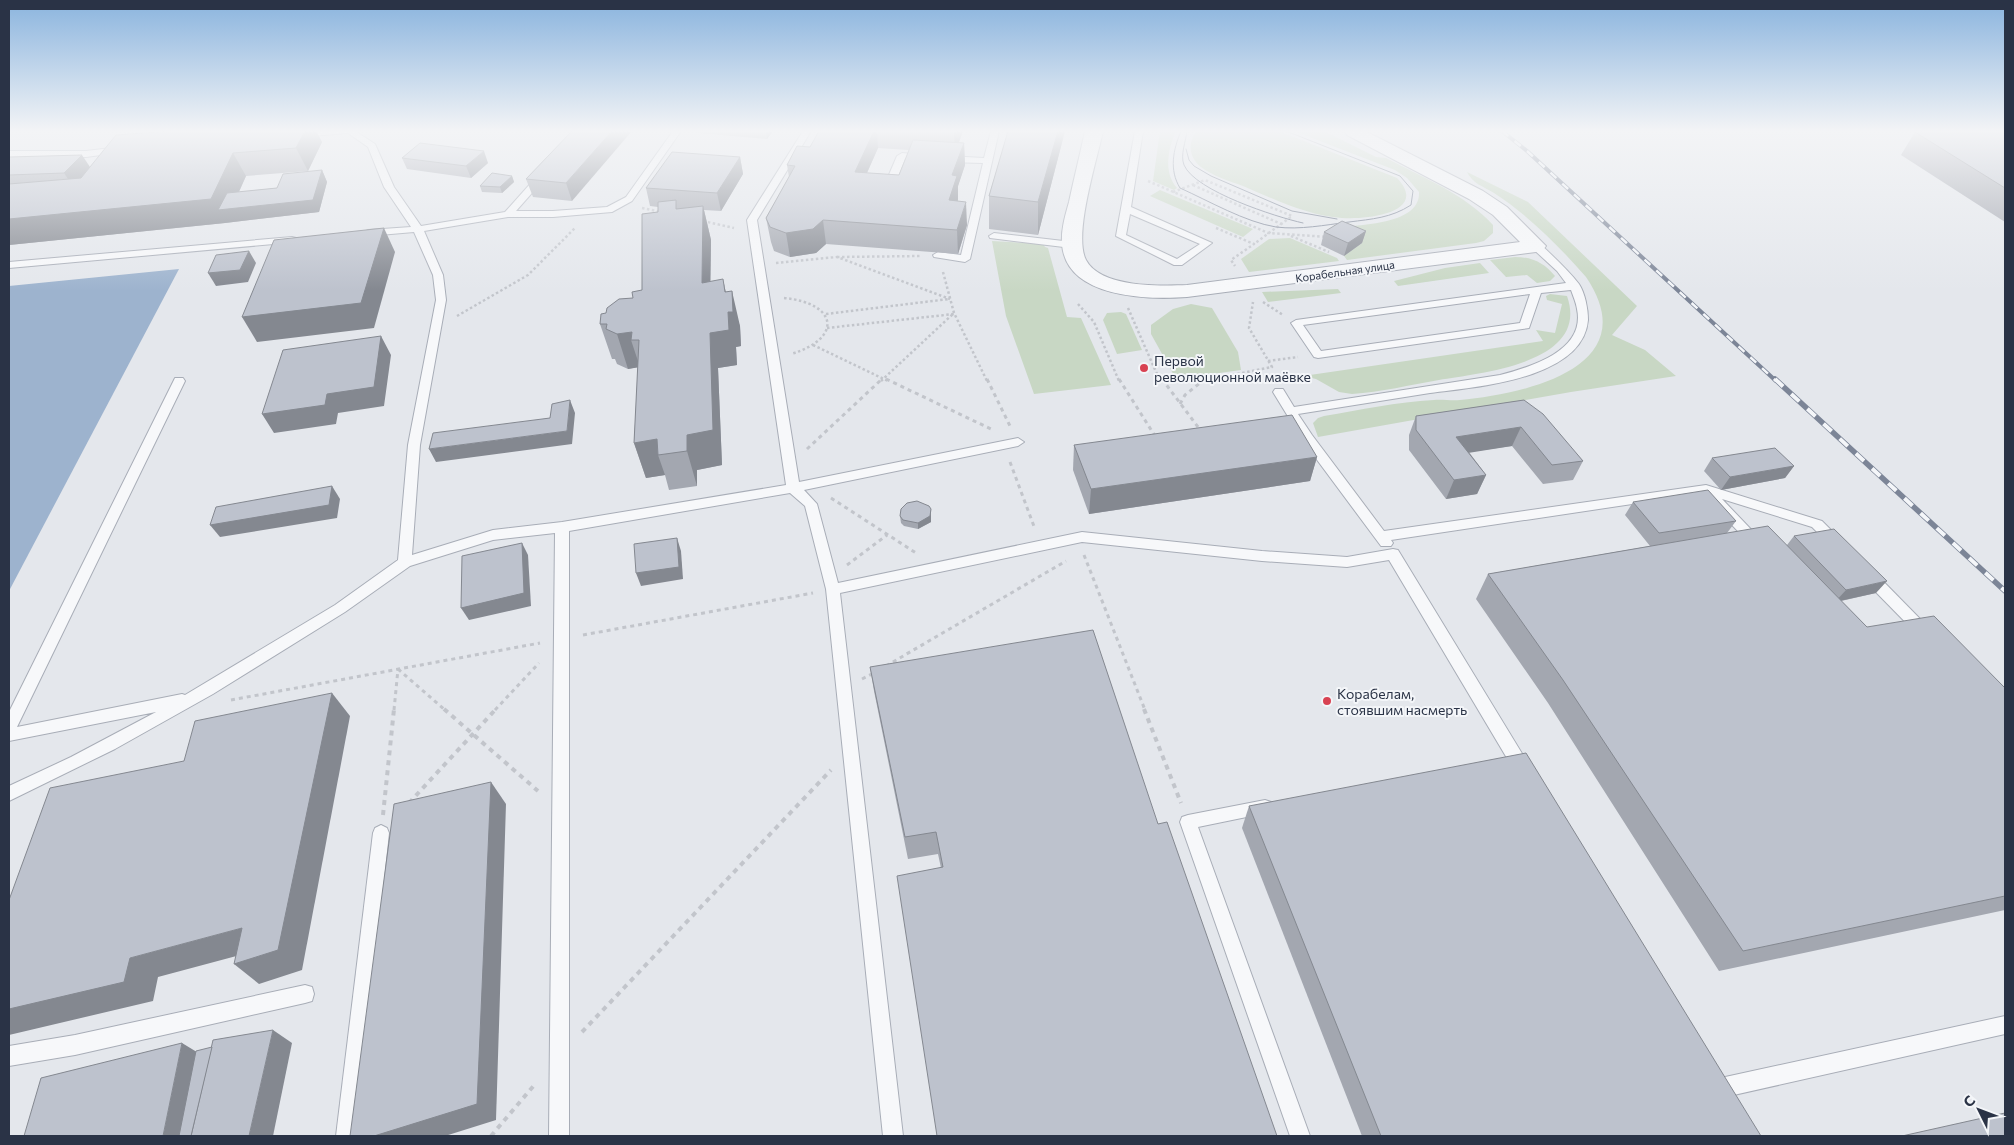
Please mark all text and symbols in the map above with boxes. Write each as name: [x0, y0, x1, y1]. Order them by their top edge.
street label: Корабельная улица: [1295, 258, 1395, 284]
place label: Первой революционной маёвке: [1154, 352, 1311, 385]
marker: Первой революционной маёвке: [1138, 362, 1150, 374]
place label: Корабелам, стоявшим насмерть: [1337, 685, 1467, 718]
marker: Корабелам, стоявшим насмерть: [1321, 695, 1333, 707]
north arrow: [1954, 1085, 2004, 1135]
text: С: [1959, 1092, 1978, 1110]

